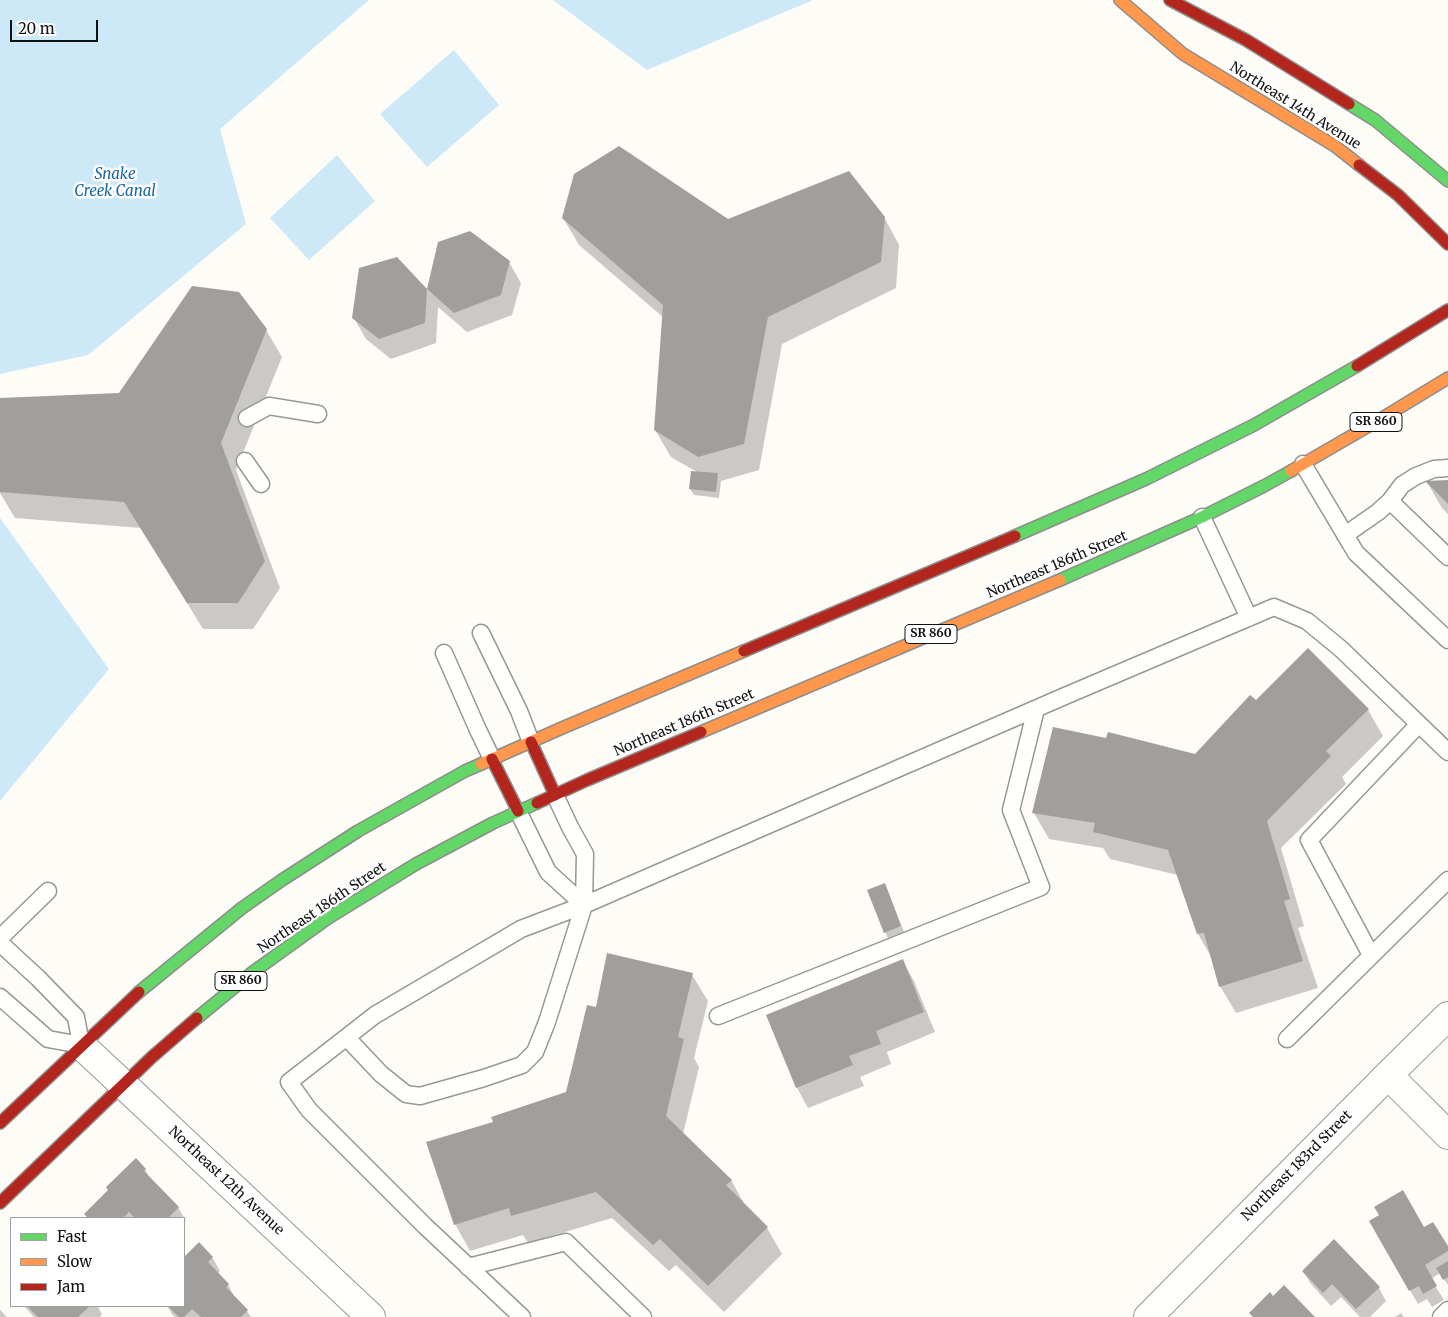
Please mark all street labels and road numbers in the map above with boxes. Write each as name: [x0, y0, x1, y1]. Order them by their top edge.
street label: Northeast 14th Avenue: [1226, 59, 1364, 153]
road number: SR 860: [1350, 412, 1402, 432]
street label: Northeast 186th Street: [984, 528, 1130, 602]
road number: SR 860: [905, 624, 957, 644]
street label: Northeast 186th Street: [611, 686, 757, 760]
street label: Northeast 186th Street: [255, 859, 389, 957]
road number: SR 860: [215, 971, 267, 990]
street label: Northeast 183rd Street: [1238, 1107, 1356, 1225]
street label: Northeast 12th Avenue: [165, 1123, 287, 1239]

